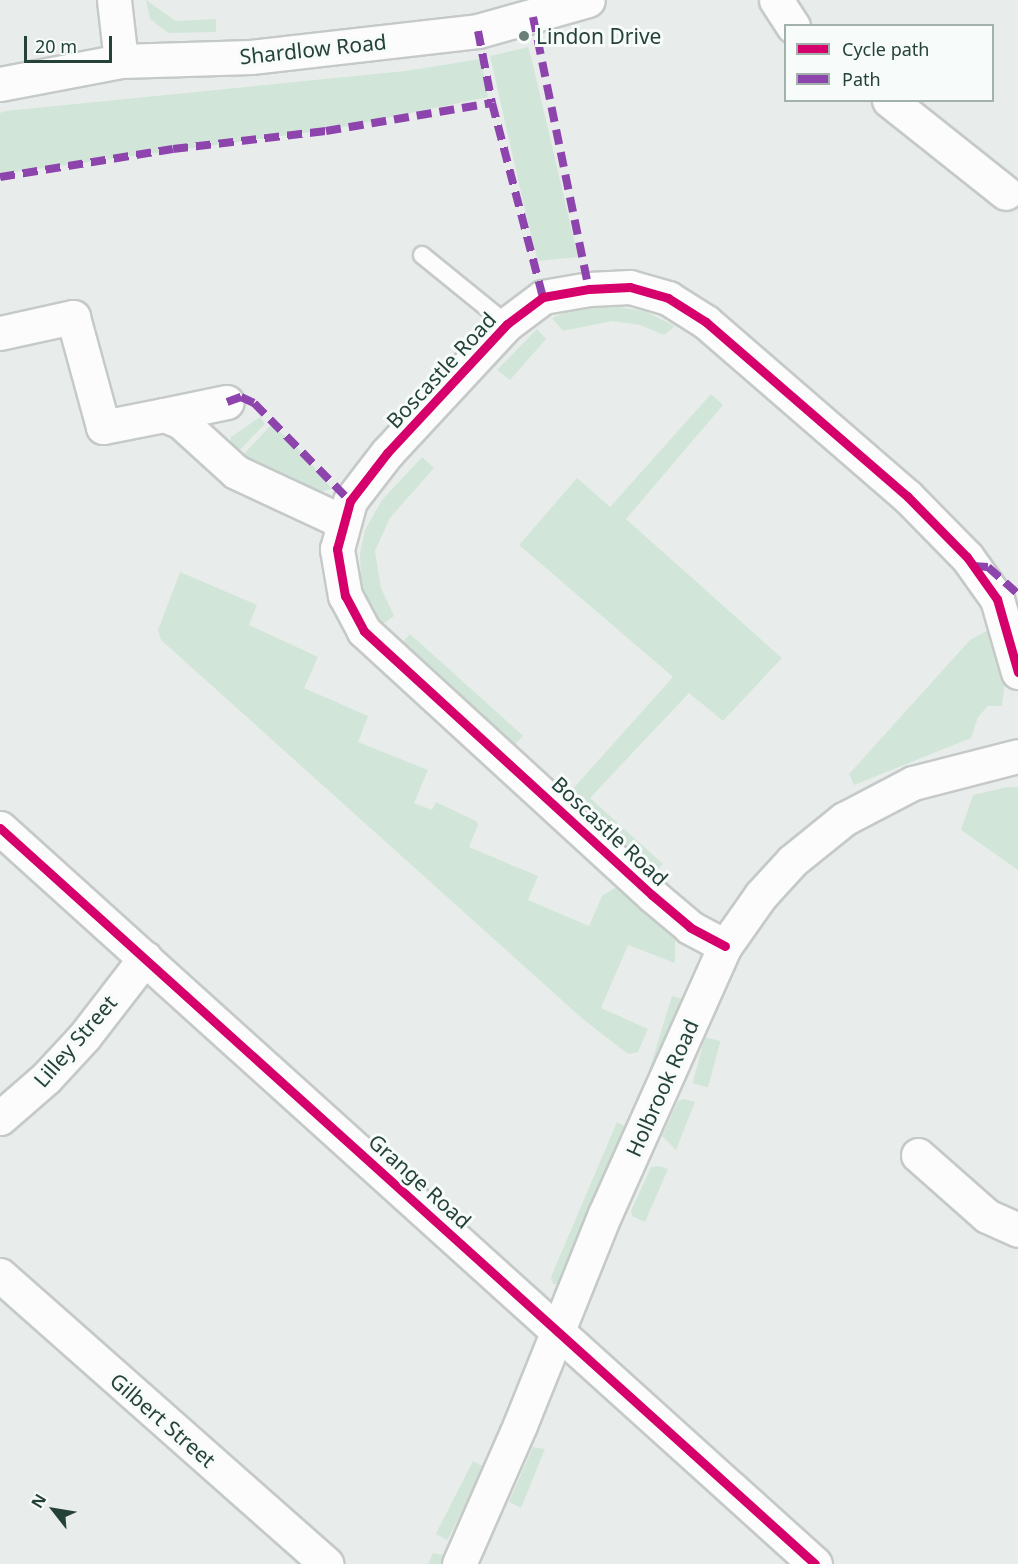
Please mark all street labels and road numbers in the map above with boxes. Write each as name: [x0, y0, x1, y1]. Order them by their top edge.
street label: Shardlow Road: [238, 29, 388, 69]
street label: Boscastle Road: [381, 307, 501, 433]
street label: Boscastle Road: [547, 771, 673, 891]
street label: Lilley Street: [28, 990, 122, 1092]
street label: Holbrook Road: [621, 1016, 703, 1160]
street label: Grange Road: [364, 1128, 476, 1234]
street label: Gilbert Street: [105, 1367, 221, 1473]

